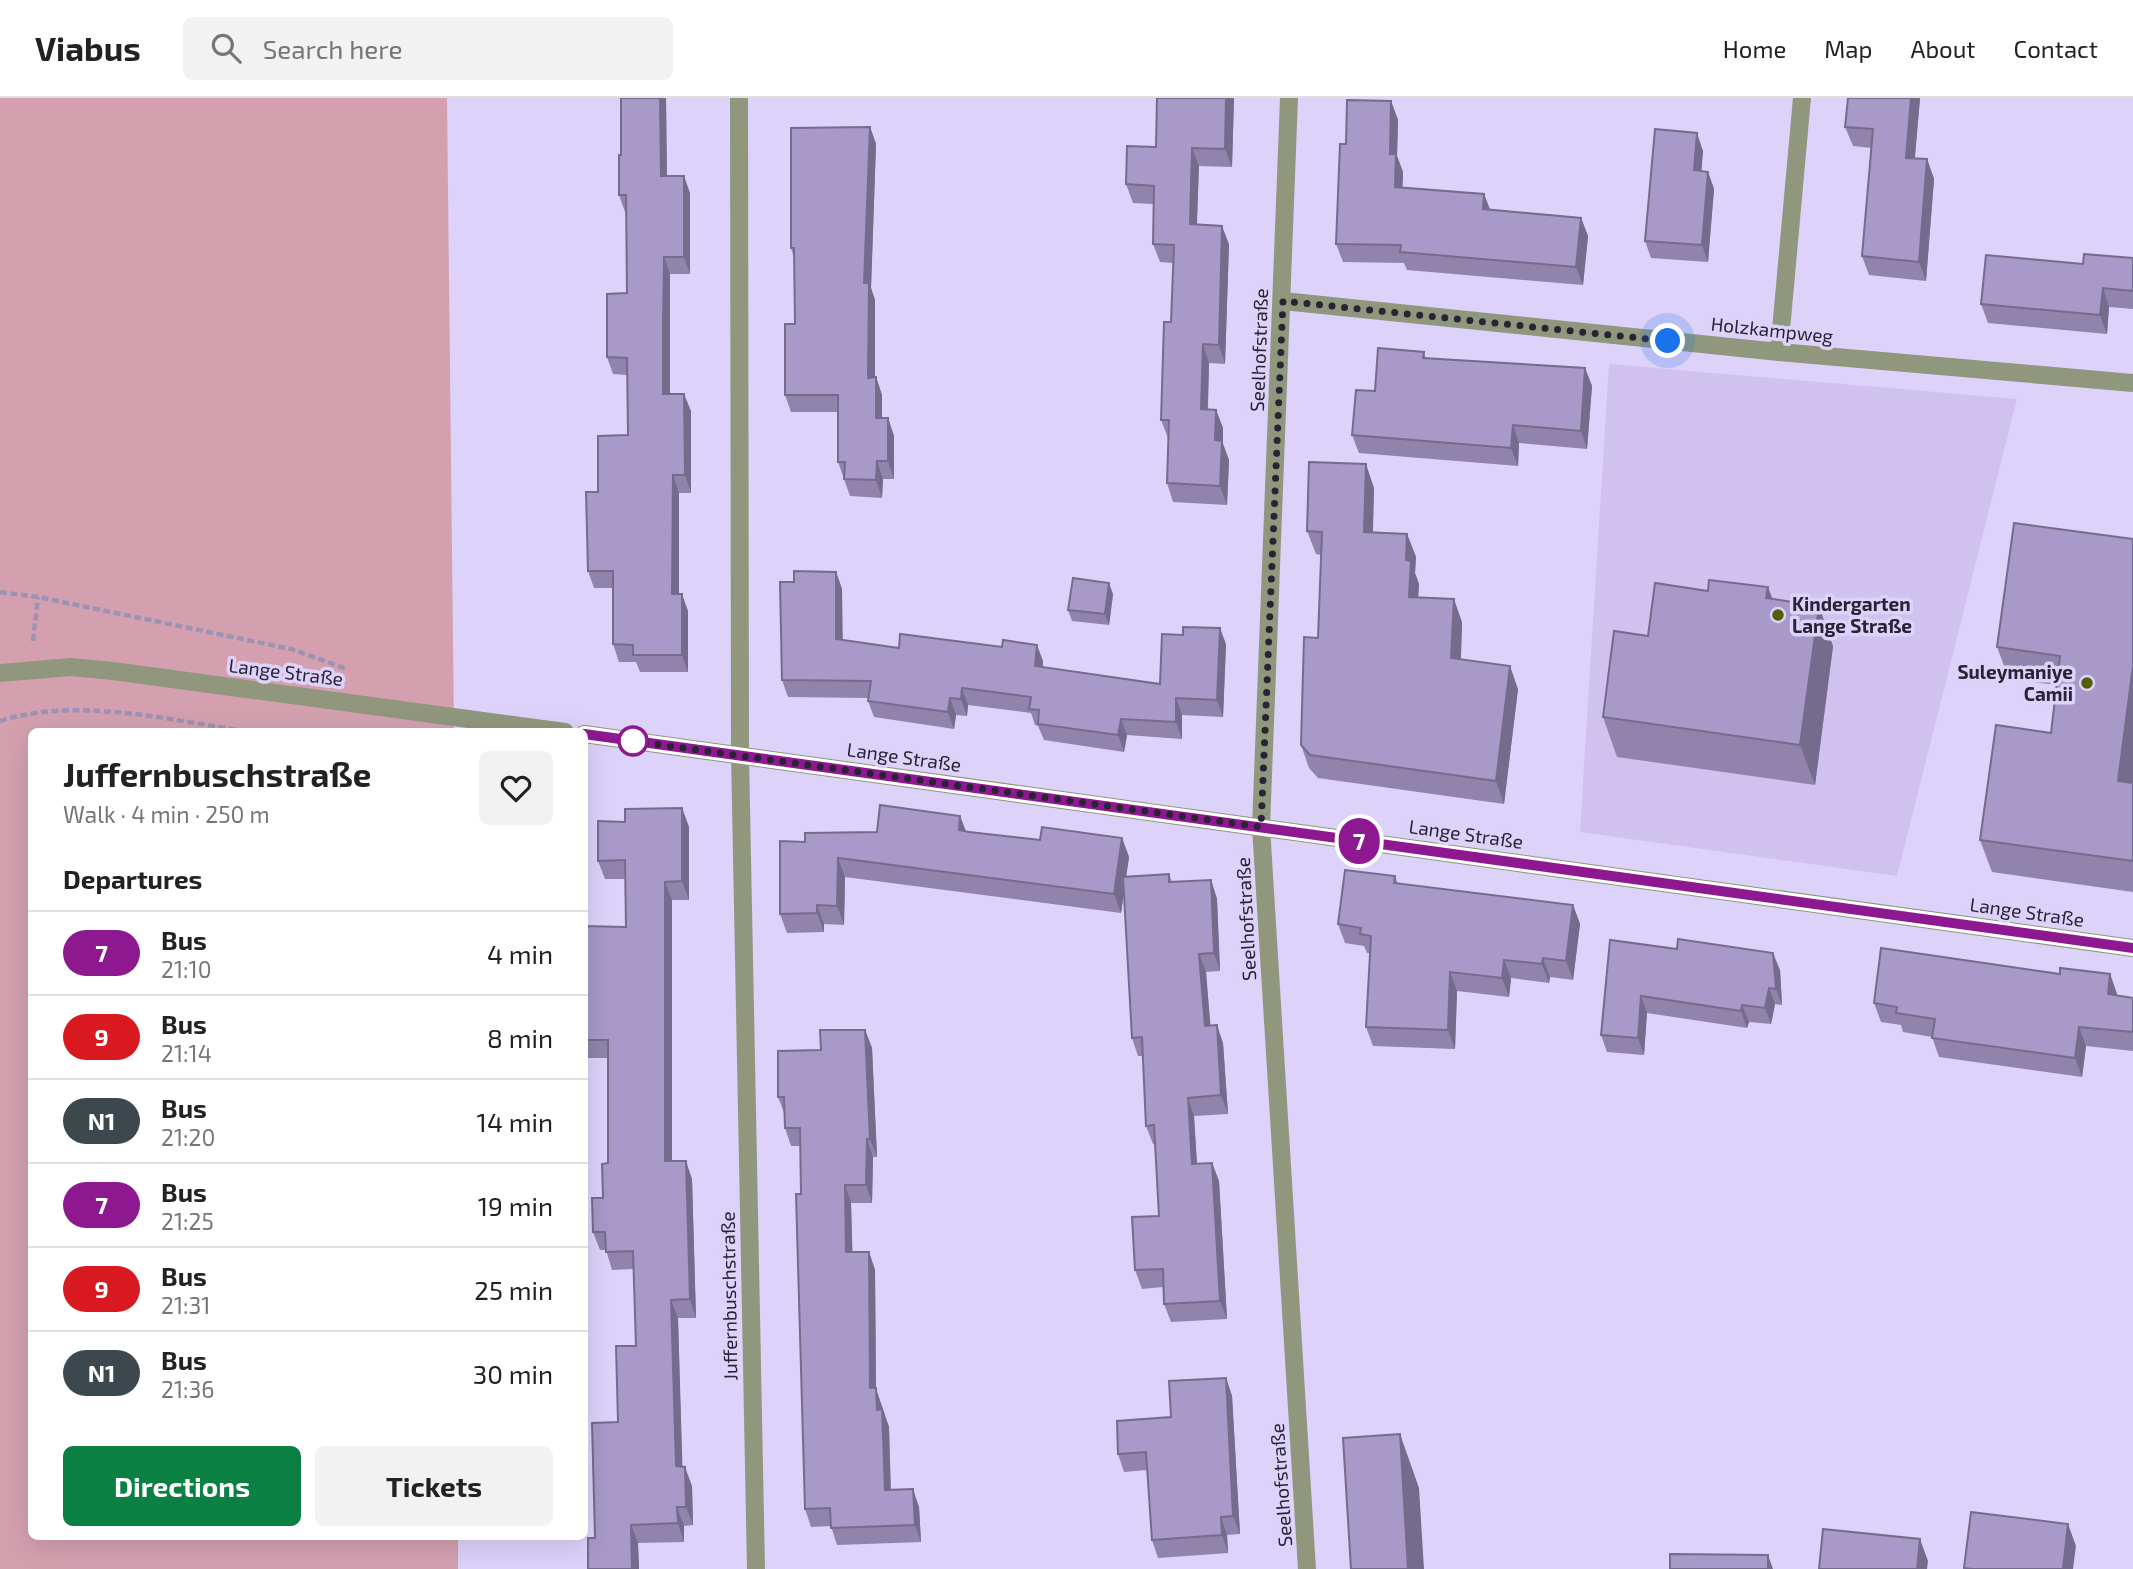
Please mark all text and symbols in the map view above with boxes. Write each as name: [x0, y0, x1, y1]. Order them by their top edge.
search box: [183, 17, 673, 80]
text: Viabus: [35, 28, 141, 68]
icon: search: [207, 29, 245, 67]
text: Search here: [263, 33, 402, 64]
text: Home: [1723, 34, 1786, 63]
text: Map: [1824, 34, 1872, 63]
text: About: [1910, 34, 1976, 63]
text: Contact: [2014, 34, 2098, 63]
street label: Seelhofstraße: [1245, 288, 1272, 412]
street label: Holzkampweg: [1710, 312, 1835, 347]
your location: [1650, 323, 1685, 358]
place label: Kindergarten Lange Straße: [1792, 592, 1912, 637]
marker: Kindergarten Lange Straße: [1770, 607, 1786, 623]
street label: Lange Straße: [228, 653, 345, 690]
place label: Suleymaniye Camii: [1957, 660, 2073, 705]
marker: Suleymaniye Camii: [2079, 675, 2095, 691]
unlabelled marker: [618, 726, 648, 756]
street label: Lange Straße: [845, 737, 963, 776]
button: heart: [479, 751, 553, 825]
text: Juffernbuschstraße: [63, 754, 371, 794]
text: Walk · 4 min · 250 m: [63, 800, 270, 828]
street label: Lange Straße: [1407, 814, 1525, 853]
line badge: 7: [1336, 818, 1382, 864]
text: 7: [1353, 826, 1365, 855]
street label: Seelhofstraße: [1231, 857, 1260, 981]
text: Departures: [63, 863, 202, 894]
street label: Lange Straße: [1968, 892, 2086, 931]
text: Bus: [161, 924, 207, 955]
text: 7: [95, 938, 108, 967]
text: 4 min: [487, 938, 553, 969]
text: 21:10: [161, 955, 212, 983]
text: Bus: [161, 1008, 207, 1039]
text: 9: [94, 1022, 109, 1051]
text: 8 min: [487, 1022, 553, 1053]
text: 21:14: [161, 1039, 212, 1067]
text: Bus: [161, 1092, 207, 1123]
text: N1: [88, 1106, 115, 1135]
text: 14 min: [477, 1106, 553, 1137]
text: 21:20: [161, 1123, 215, 1151]
text: Bus: [161, 1176, 207, 1207]
text: 7: [95, 1190, 108, 1219]
text: 19 min: [478, 1190, 553, 1221]
text: 21:25: [161, 1207, 214, 1235]
street label: Juffernbuschstraße: [716, 1211, 741, 1381]
text: Bus: [161, 1260, 207, 1291]
text: 9: [94, 1274, 109, 1303]
text: 25 min: [474, 1274, 553, 1305]
text: 21:31: [161, 1291, 210, 1319]
text: Bus: [161, 1344, 207, 1375]
text: N1: [88, 1358, 115, 1387]
text: 30 min: [473, 1358, 553, 1389]
text: 21:36: [161, 1375, 214, 1403]
street label: Seelhofstraße: [1265, 1423, 1296, 1548]
button: Directions: [63, 1446, 301, 1526]
button: Tickets: [315, 1446, 553, 1526]

